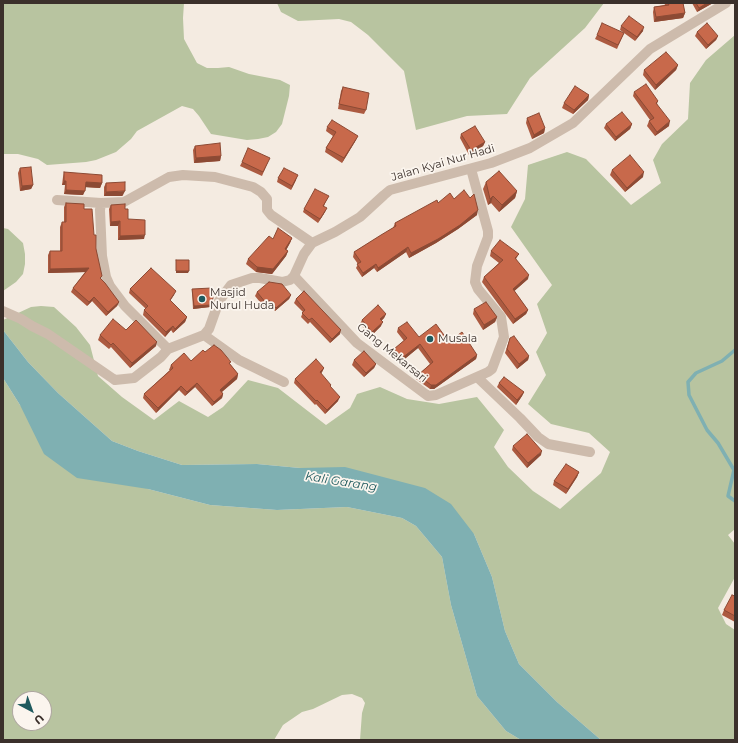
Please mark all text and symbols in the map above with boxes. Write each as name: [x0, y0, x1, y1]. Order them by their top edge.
street label: Jalan Kyai Nur Hadi: [390, 142, 496, 184]
place label: Masjid Nurul Huda: [210, 286, 274, 312]
marker: Masjid Nurul Huda: [197, 294, 207, 304]
street label: Gang Mekarsari: [354, 321, 430, 385]
place label: Musala: [438, 332, 477, 346]
marker: Musala: [425, 334, 435, 344]
water label: Kali Garang: [304, 469, 378, 495]
north arrow: [12, 691, 52, 731]
text: U: [31, 711, 47, 727]

